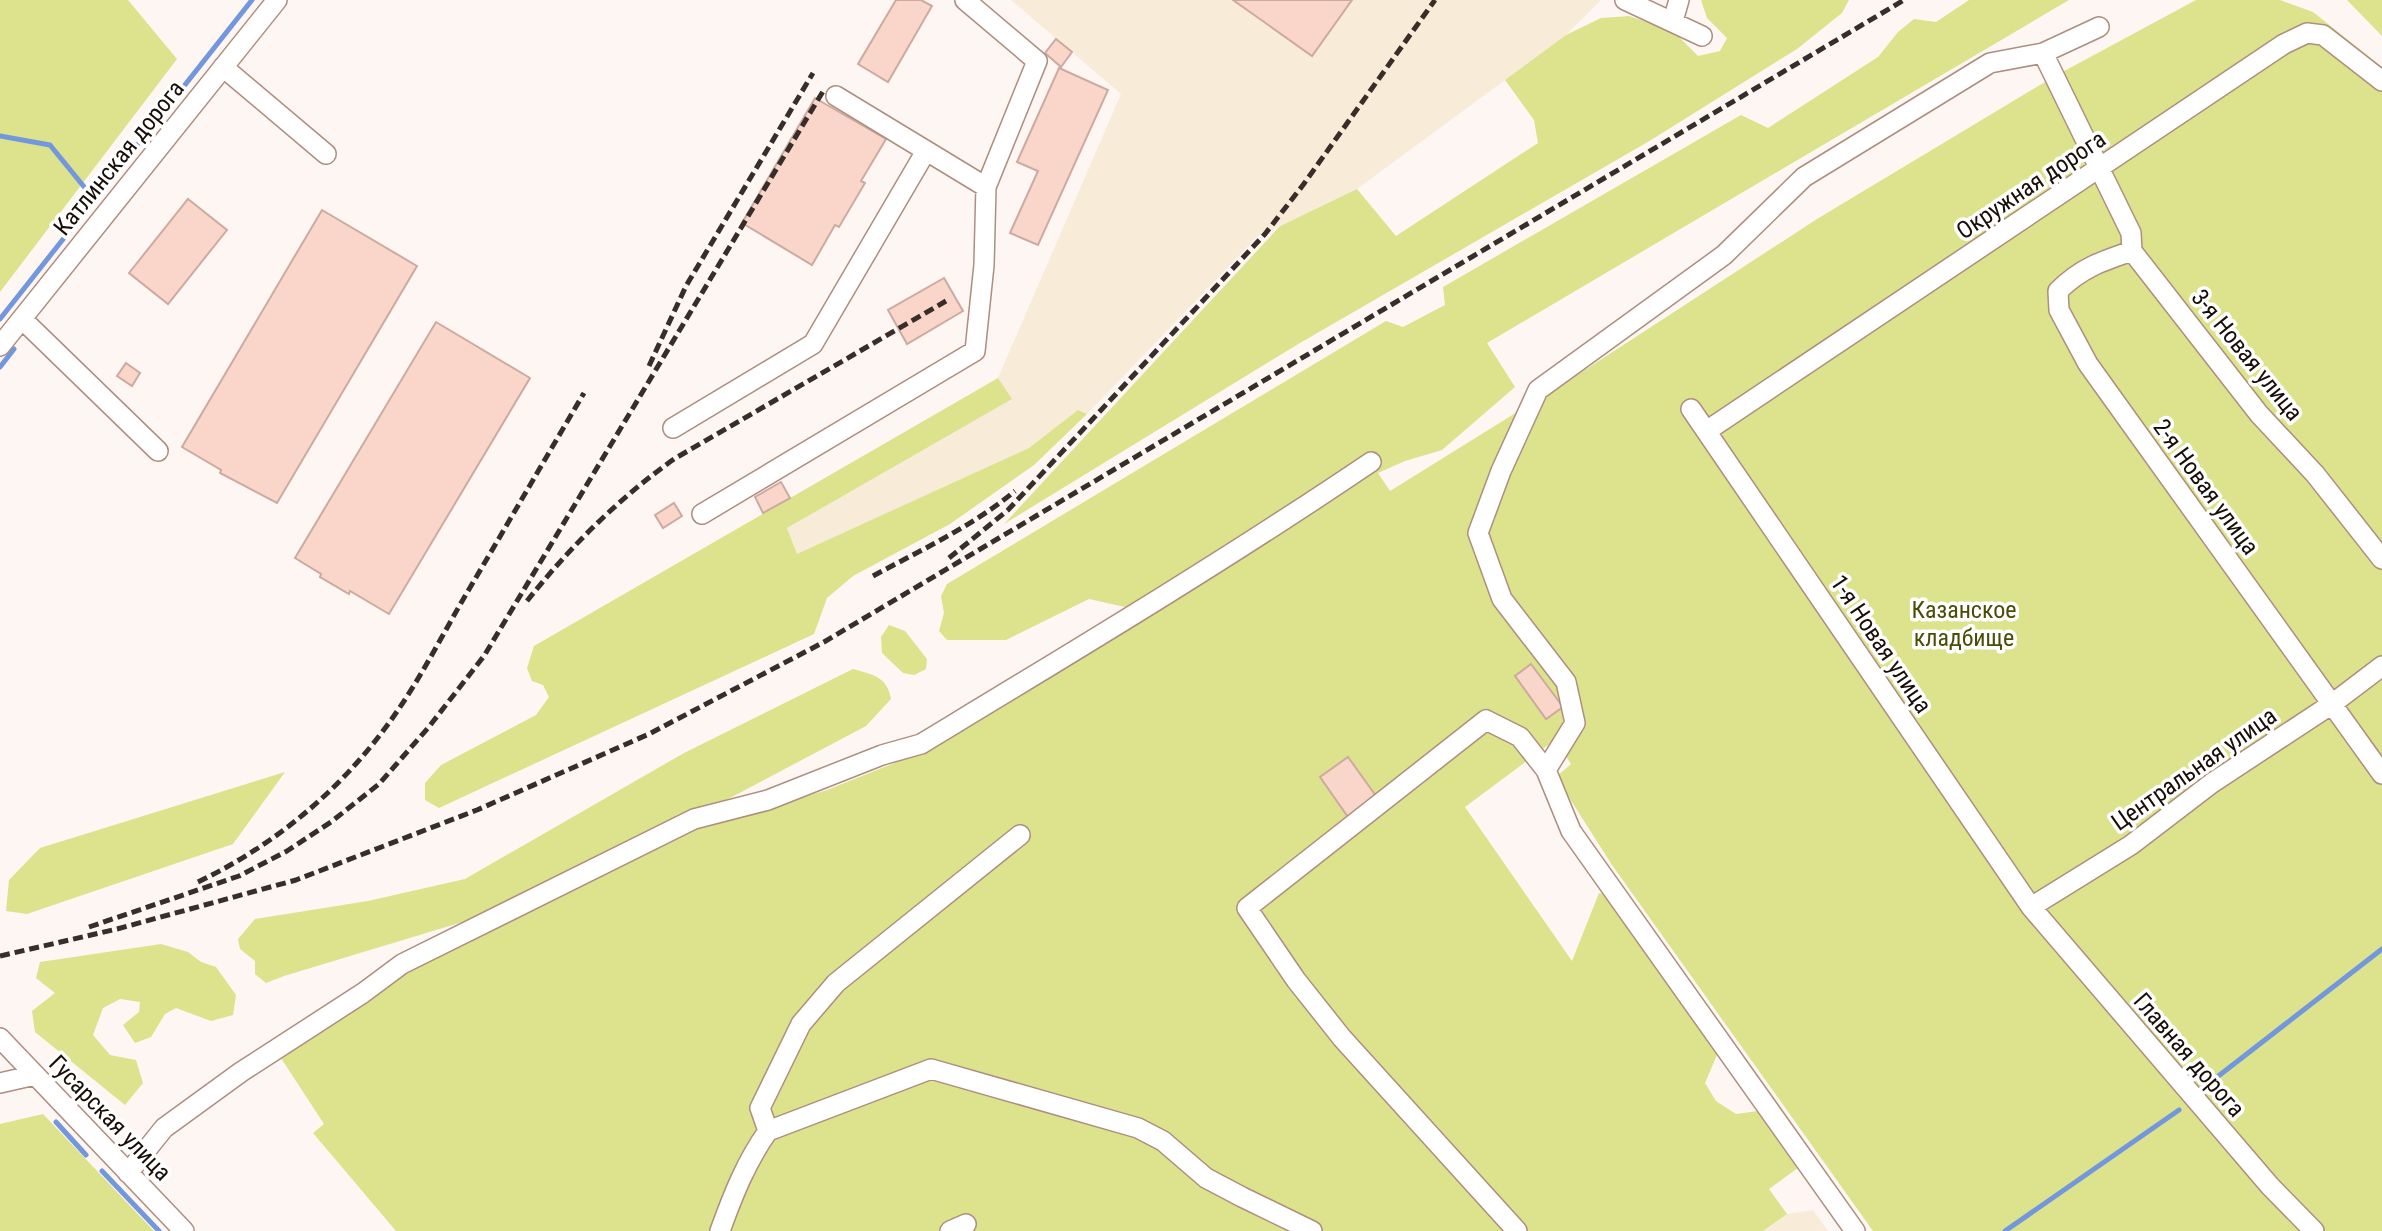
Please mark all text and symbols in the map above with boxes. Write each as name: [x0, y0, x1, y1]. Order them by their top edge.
street label: Катлинская дорога: [48, 75, 190, 241]
street label: Окружная дорога: [1951, 125, 2111, 245]
street label: 3-я Новая улица: [2186, 284, 2308, 426]
street label: 2-я Новая улица: [2147, 414, 2265, 560]
street label: 1-я Новая улица: [1825, 570, 1937, 718]
park label: Казанское кладбище: [1911, 596, 2017, 652]
street label: Центральная улица: [2106, 702, 2282, 836]
street label: Главная дорога: [2128, 987, 2250, 1123]
street label: Гусарская улица: [43, 1049, 177, 1187]

